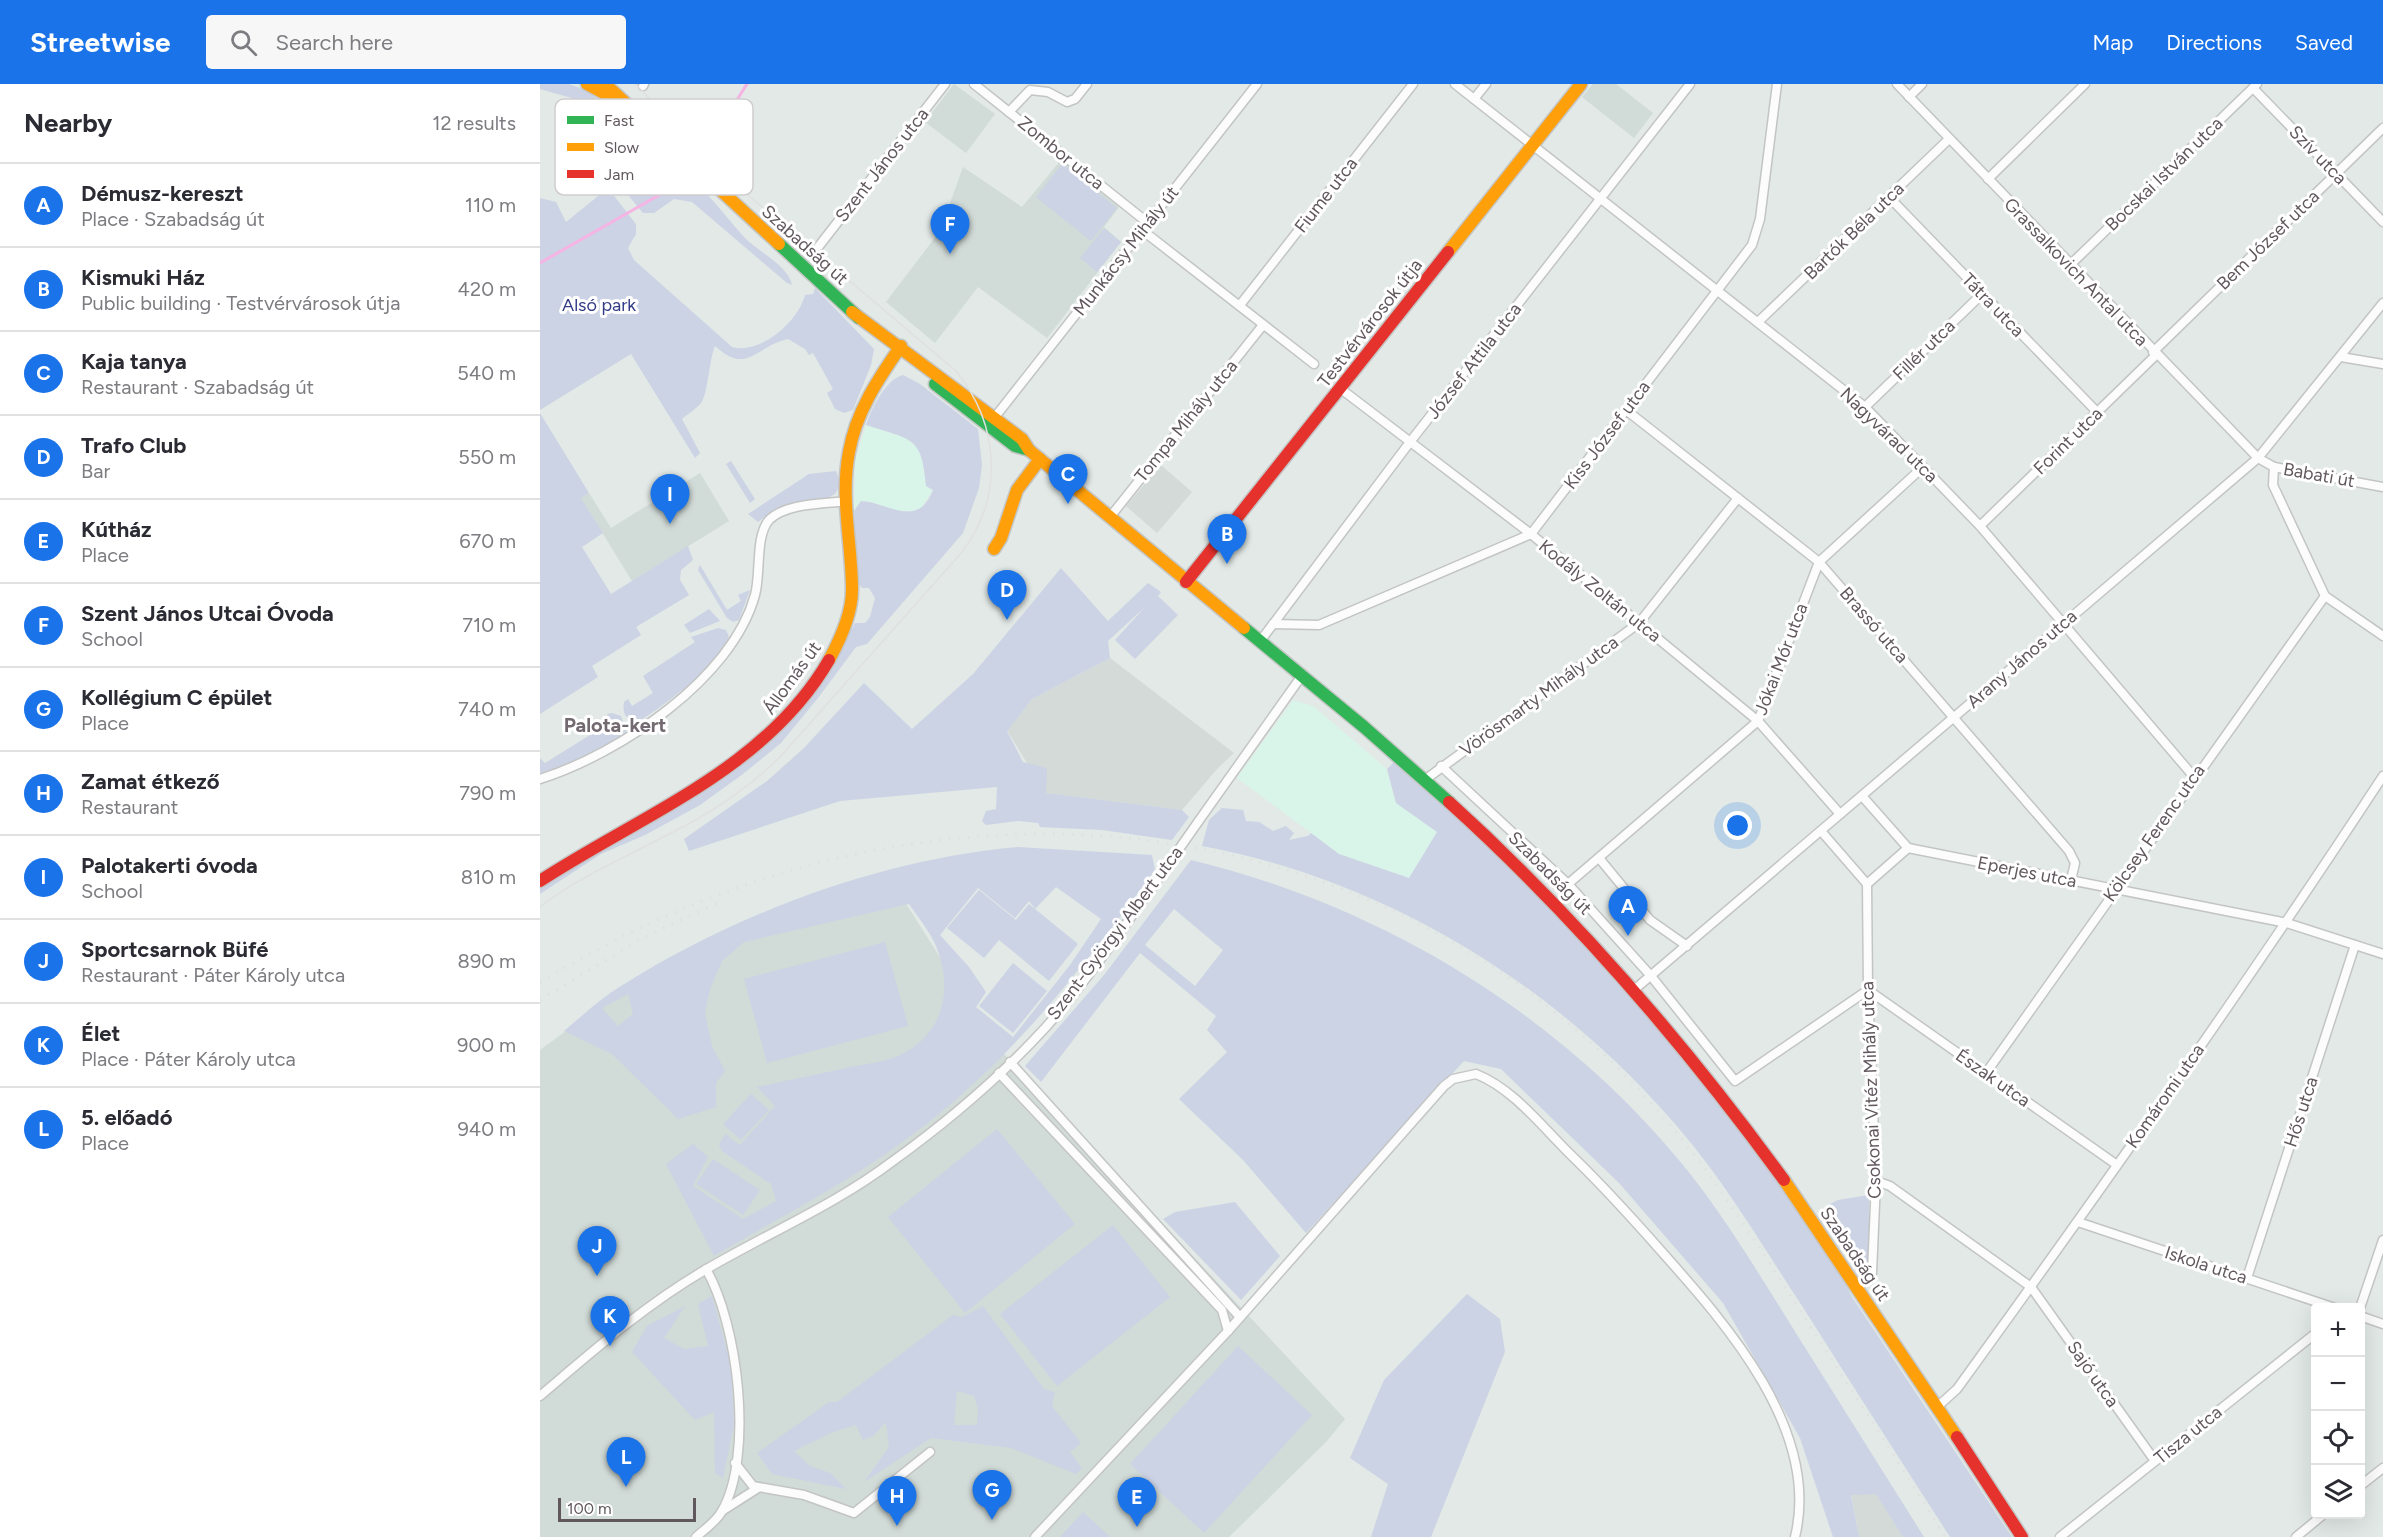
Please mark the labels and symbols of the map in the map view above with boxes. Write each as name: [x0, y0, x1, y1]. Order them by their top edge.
legend: [555, 99, 753, 195]
street label: Szent János utca: [831, 104, 933, 226]
text: Fast: [604, 111, 634, 130]
street label: Zombor utca: [1013, 112, 1109, 194]
street label: Bocskai István utca: [2101, 112, 2227, 236]
street label: Szív utca: [2285, 121, 2351, 189]
text: Slow: [604, 138, 639, 157]
street label: Fiume utca: [1290, 153, 1362, 237]
text: Jam: [604, 165, 634, 184]
street label: Bartók Béla utca: [1799, 178, 1909, 284]
street label: Munkácsy Mihály út: [1069, 182, 1184, 320]
street label: Bem József utca: [2212, 185, 2324, 295]
street label: Grassalkovich Antal utca: [1999, 193, 2153, 351]
street label: Szabadság út: [757, 200, 853, 290]
pin: F: [930, 204, 970, 254]
street label: Testvérvárosok útja: [1313, 255, 1427, 391]
street label: Tátra utca: [1957, 269, 2029, 341]
park label: Alsó park: [562, 294, 636, 316]
street label: József Attila utca: [1422, 299, 1526, 423]
street label: Fillér utca: [1888, 315, 1960, 385]
street label: Tompa Mihály utca: [1130, 355, 1242, 487]
street label: Kiss József utca: [1559, 376, 1655, 494]
street label: Nagyvárad utca: [1836, 383, 1942, 487]
street label: Forint utca: [2029, 403, 2107, 479]
pin: C: [1048, 454, 1088, 504]
street label: Babati út: [2282, 458, 2357, 492]
pin: I: [650, 474, 690, 524]
pin: B: [1208, 514, 1246, 564]
street label: Kodály Zoltán utca: [1534, 535, 1666, 647]
pin: D: [988, 570, 1026, 620]
street label: Brassó utca: [1835, 582, 1913, 668]
street label: Jókai Mór utca: [1750, 600, 1812, 718]
street label: Arany János utca: [1962, 605, 2082, 713]
street label: Vörösmarty Mihály utca: [1455, 631, 1623, 761]
street label: Állomás út: [758, 637, 826, 719]
district label: Palota-kert: [564, 713, 666, 737]
street label: Kölcsey Ferenc utca: [2098, 760, 2210, 906]
your location: [1723, 811, 1752, 840]
street label: Szabadság út: [1504, 827, 1596, 919]
street label: Szent-Györgyi Albert utca: [1042, 842, 1188, 1024]
street label: Eperjes utca: [1976, 852, 2078, 892]
pin: A: [1608, 886, 1648, 936]
street label: Csokonai Vitéz Mihály utca: [1856, 981, 1886, 1199]
street label: Komáromi utca: [2121, 1040, 2209, 1152]
street label: Észak utca: [1951, 1044, 2035, 1112]
street label: Hős utca: [2279, 1074, 2323, 1150]
street label: Szabadság út: [1815, 1203, 1895, 1305]
pin: J: [578, 1226, 616, 1276]
street label: Iskola utca: [2162, 1241, 2250, 1289]
pin: K: [590, 1296, 630, 1346]
street label: Sajó utca: [2062, 1337, 2124, 1411]
street label: Tisza utca: [2150, 1401, 2226, 1469]
pin: L: [606, 1438, 646, 1487]
pin: G: [972, 1470, 1012, 1520]
pin: H: [878, 1476, 916, 1526]
pin: E: [1118, 1478, 1156, 1527]
scale bar: [558, 1495, 696, 1522]

